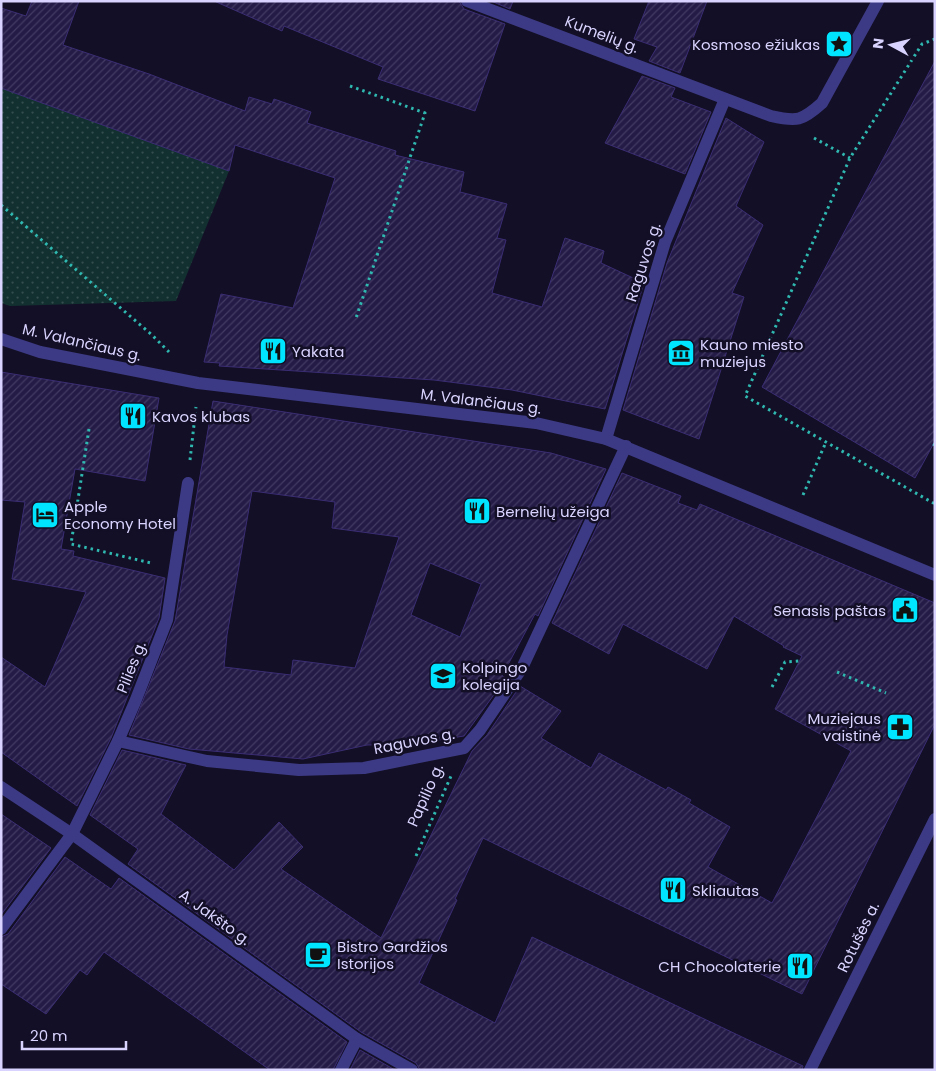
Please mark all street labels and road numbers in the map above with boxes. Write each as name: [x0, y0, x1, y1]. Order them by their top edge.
street label: Kumelių g.: [562, 10, 642, 58]
street label: Raguvos g.: [620, 220, 666, 304]
street label: M. Valančiaus g.: [20, 318, 144, 366]
street label: M. Valančiaus g.: [419, 383, 543, 419]
street label: Pilies g.: [111, 638, 151, 696]
street label: Raguvos g.: [372, 723, 456, 759]
street label: Papilio g.: [402, 760, 448, 830]
street label: A. Jakšto g.: [175, 884, 255, 950]
street label: Rotušės a.: [832, 898, 884, 976]

